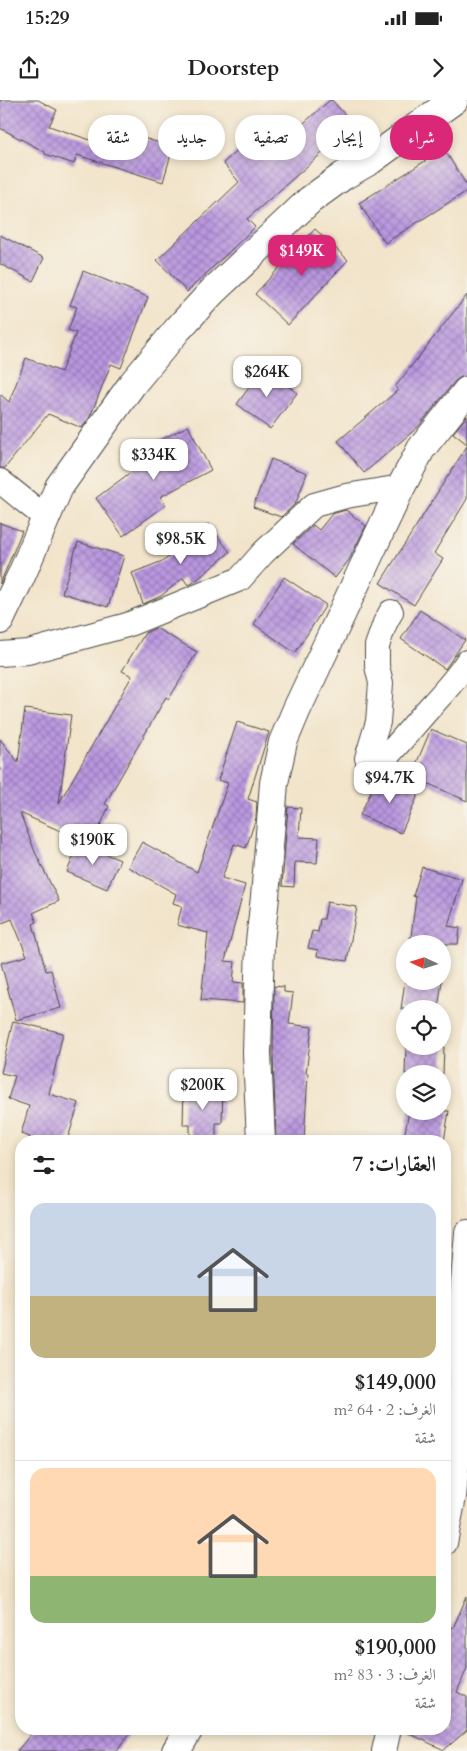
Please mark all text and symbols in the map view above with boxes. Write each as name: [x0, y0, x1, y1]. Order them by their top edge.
text: 15:29: [25, 5, 69, 31]
text: Doorstep: [187, 53, 280, 83]
icon: share: [15, 54, 43, 82]
icon: forward: [424, 54, 452, 82]
chip: شقة: [88, 115, 148, 160]
chip: جديد: [158, 115, 225, 160]
chip: تصفية: [235, 115, 306, 160]
chip: إيجار: [316, 115, 380, 160]
chip: شراء: [390, 115, 453, 160]
pin: $149K: [267, 234, 337, 277]
text: $149K: [279, 240, 325, 262]
pin: $264K: [232, 356, 302, 398]
text: $264K: [244, 361, 290, 383]
pin: $334K: [119, 438, 189, 481]
text: $334K: [131, 444, 177, 466]
pin: $98.5K: [140, 522, 222, 565]
text: $98.5K: [156, 528, 206, 550]
pin: $94.7K: [349, 762, 431, 804]
text: $94.7K: [365, 767, 415, 789]
pin: $190K: [58, 824, 128, 866]
text: $190K: [70, 829, 116, 851]
north arrow: [396, 935, 451, 990]
map controls: [396, 935, 451, 1120]
button: locate: [396, 1000, 451, 1055]
button: layers: [396, 1065, 451, 1120]
pin: $200K: [168, 1068, 238, 1111]
text: $200K: [180, 1074, 226, 1096]
text: العقارات: 7: [352, 1150, 436, 1179]
icon: filters: [30, 1151, 58, 1179]
icon: home: [188, 1235, 278, 1325]
text: $149,000: [355, 1368, 436, 1397]
text: الغرف: 2 · 64 m²: [334, 1399, 436, 1421]
text: شقة: [415, 1427, 436, 1449]
icon: home: [188, 1501, 278, 1591]
text: $190,000: [355, 1633, 436, 1662]
text: الغرف: 3 · 83 m²: [334, 1664, 436, 1686]
text: شقة: [415, 1692, 436, 1714]

